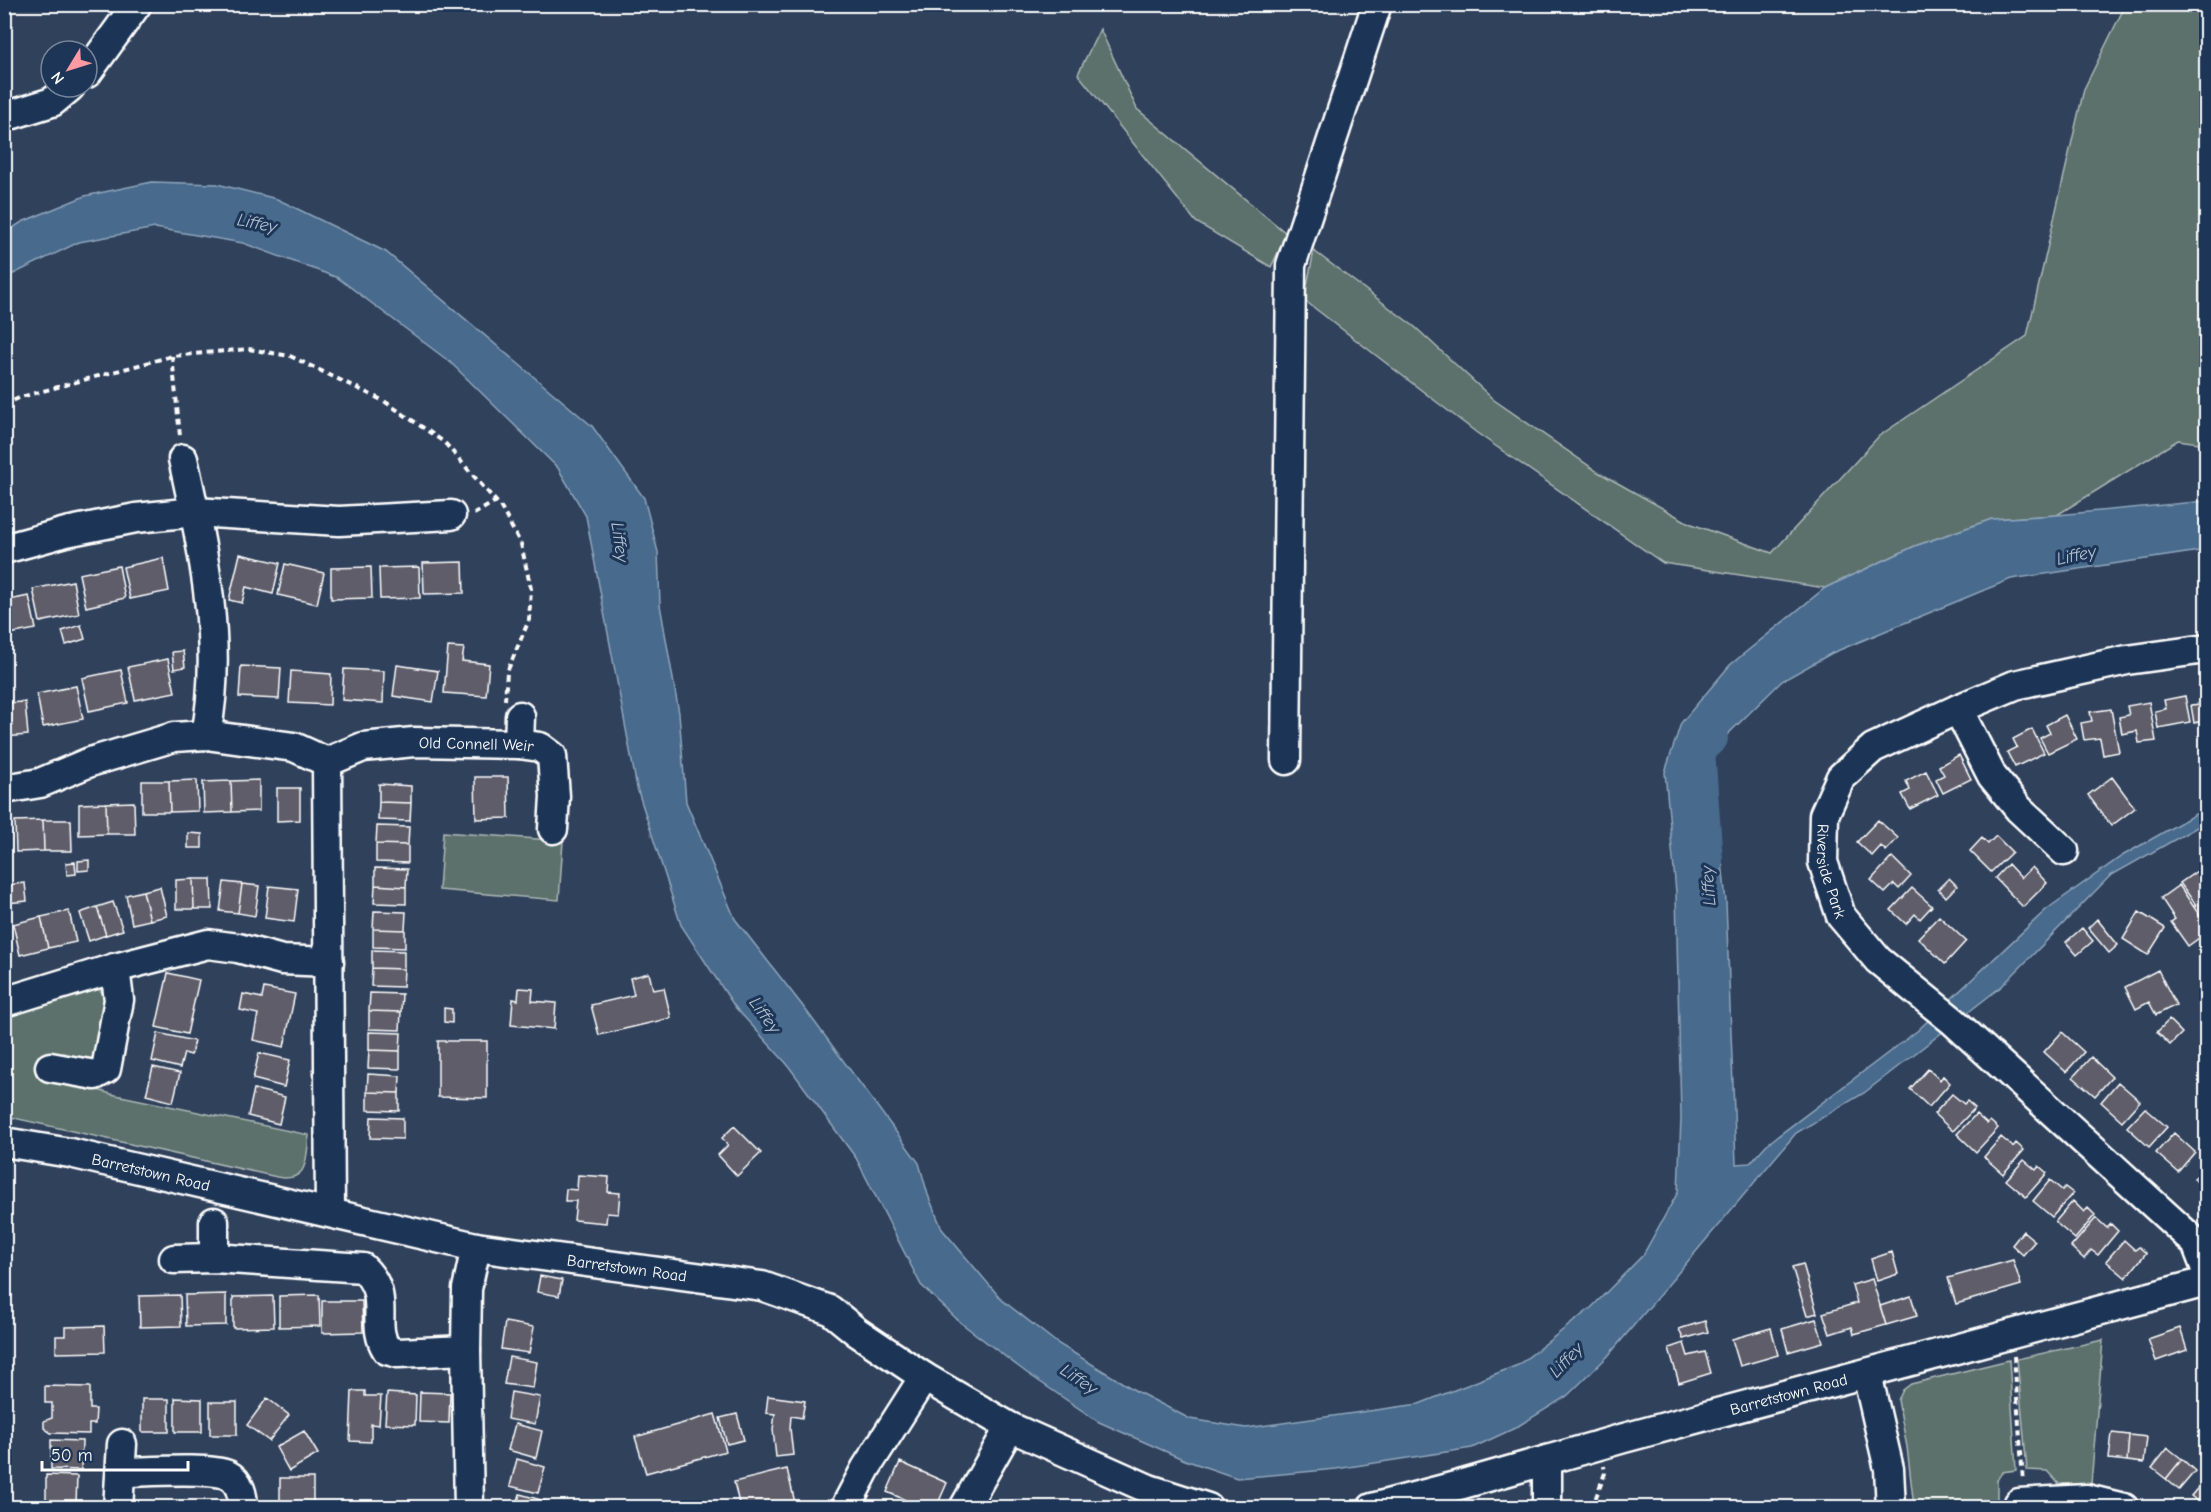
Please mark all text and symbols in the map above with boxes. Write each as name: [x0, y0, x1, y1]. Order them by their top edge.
north arrow: [39, 39, 99, 99]
text: N: [48, 68, 68, 87]
water label: Liffey: [235, 209, 279, 238]
water label: Liffey: [606, 521, 633, 564]
water label: Liffey: [2054, 541, 2099, 570]
street label: Old Connell Weir: [419, 734, 535, 756]
street label: Riverside Park: [1813, 824, 1849, 921]
water label: Liffey: [1697, 864, 1720, 907]
water label: Liffey: [744, 993, 785, 1038]
street label: Barretstown Road: [90, 1150, 212, 1195]
street label: Barretstown Road: [566, 1252, 688, 1286]
water label: Liffey: [1545, 1338, 1588, 1382]
water label: Liffey: [1056, 1360, 1102, 1400]
street label: Barretstown Road: [1728, 1371, 1850, 1419]
scale bar: [42, 1434, 188, 1472]
text: 50 m: [51, 1445, 93, 1466]

